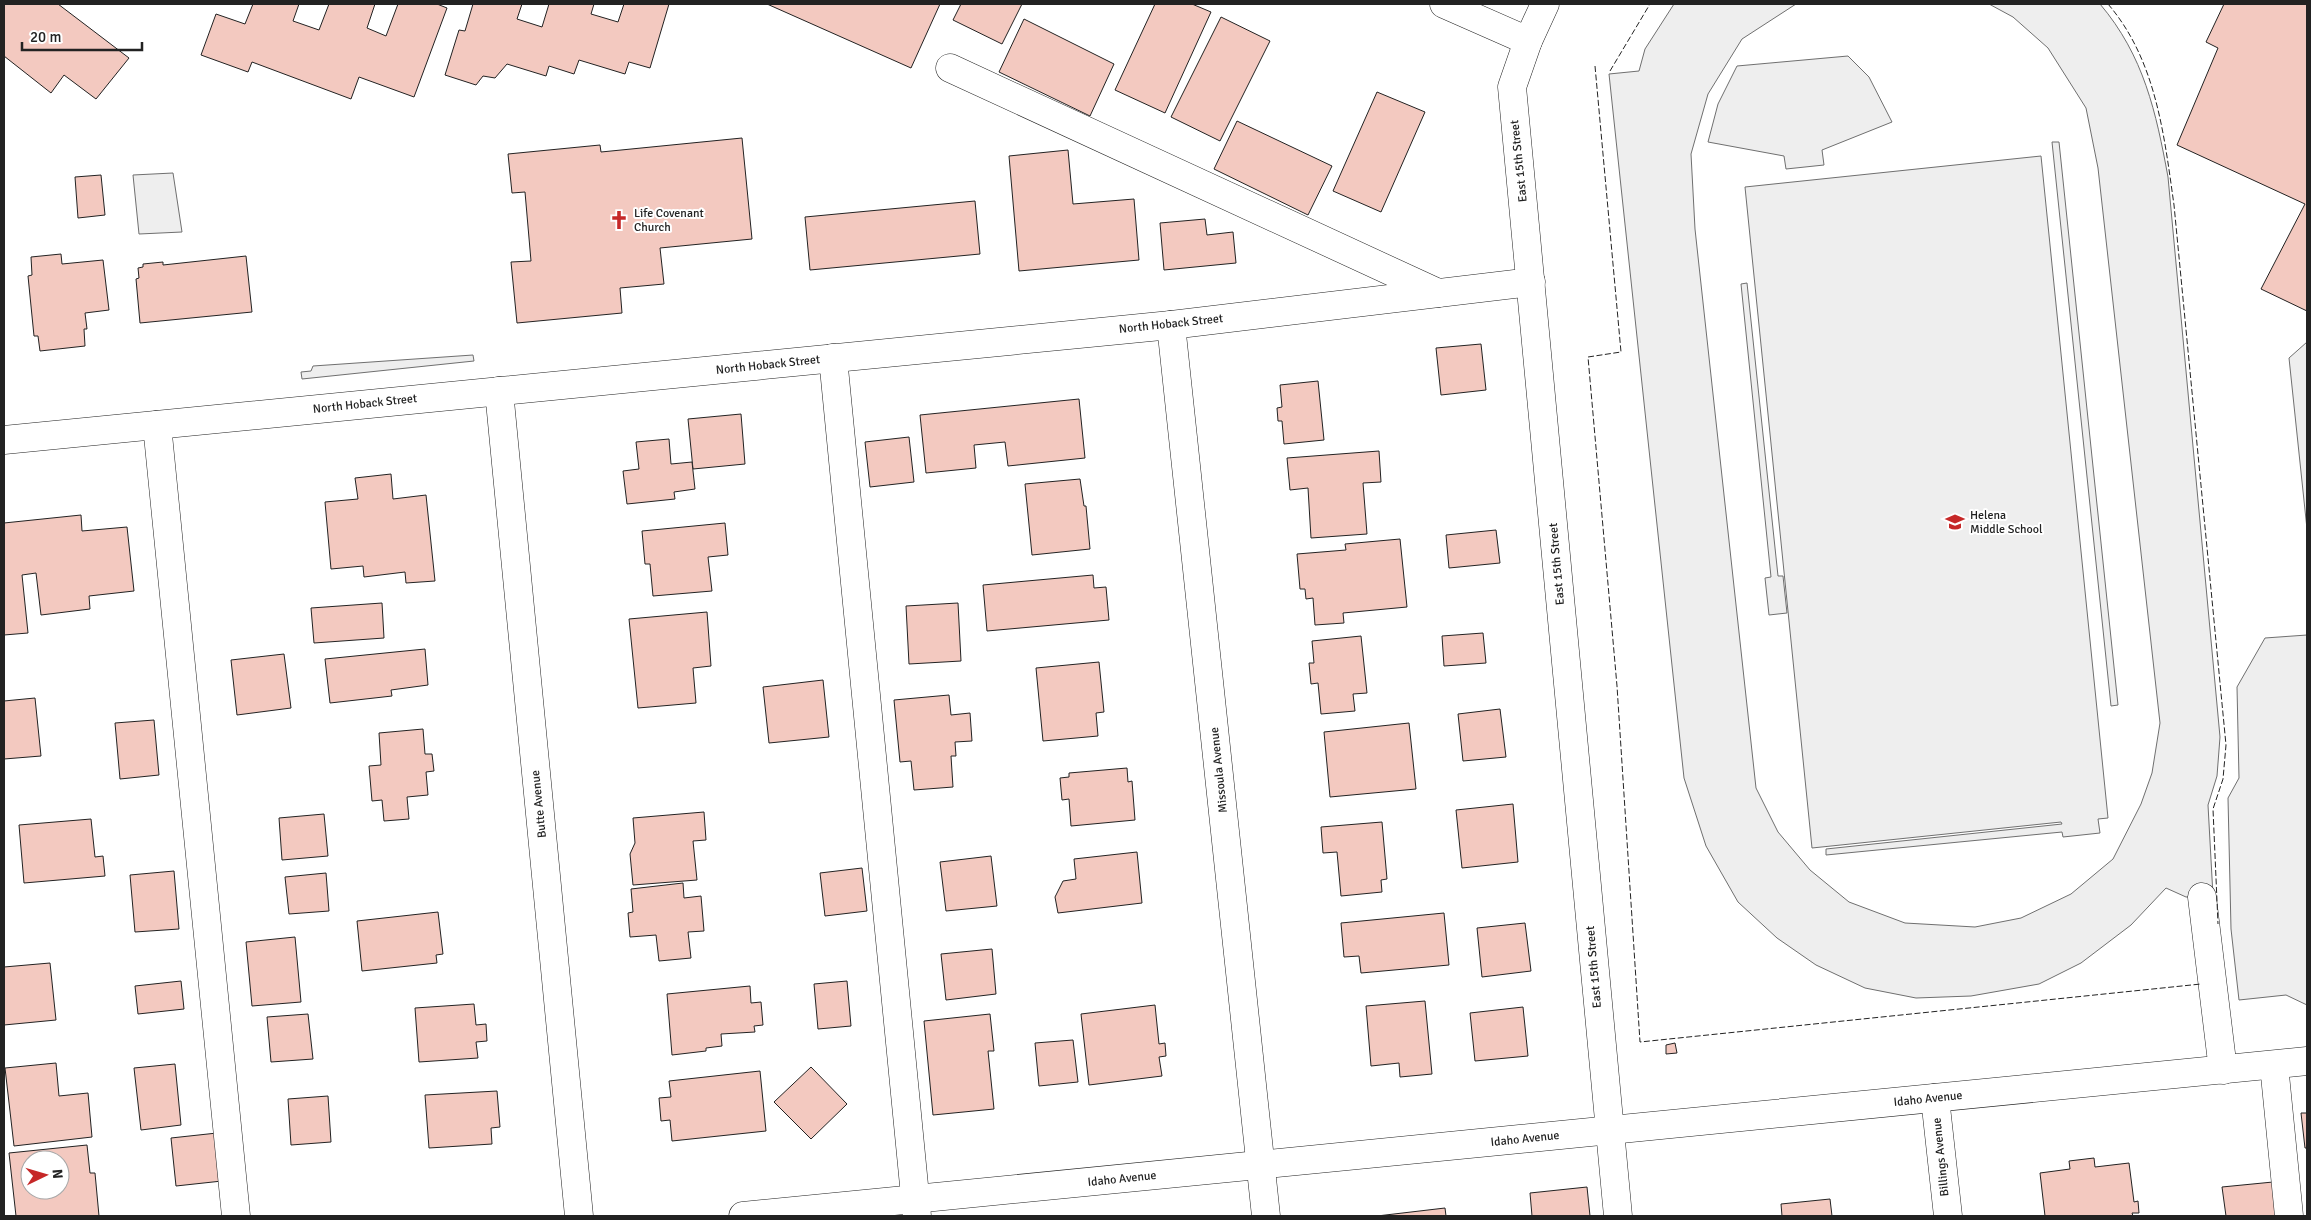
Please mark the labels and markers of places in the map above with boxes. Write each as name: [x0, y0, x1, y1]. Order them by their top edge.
place label: Life Covenant Church: [634, 206, 704, 235]
church icon: Life Covenant Church: [608, 209, 630, 231]
place label: Helena Middle School: [1970, 508, 2043, 537]
school or university icon: Helena Middle School: [1944, 511, 1966, 533]

